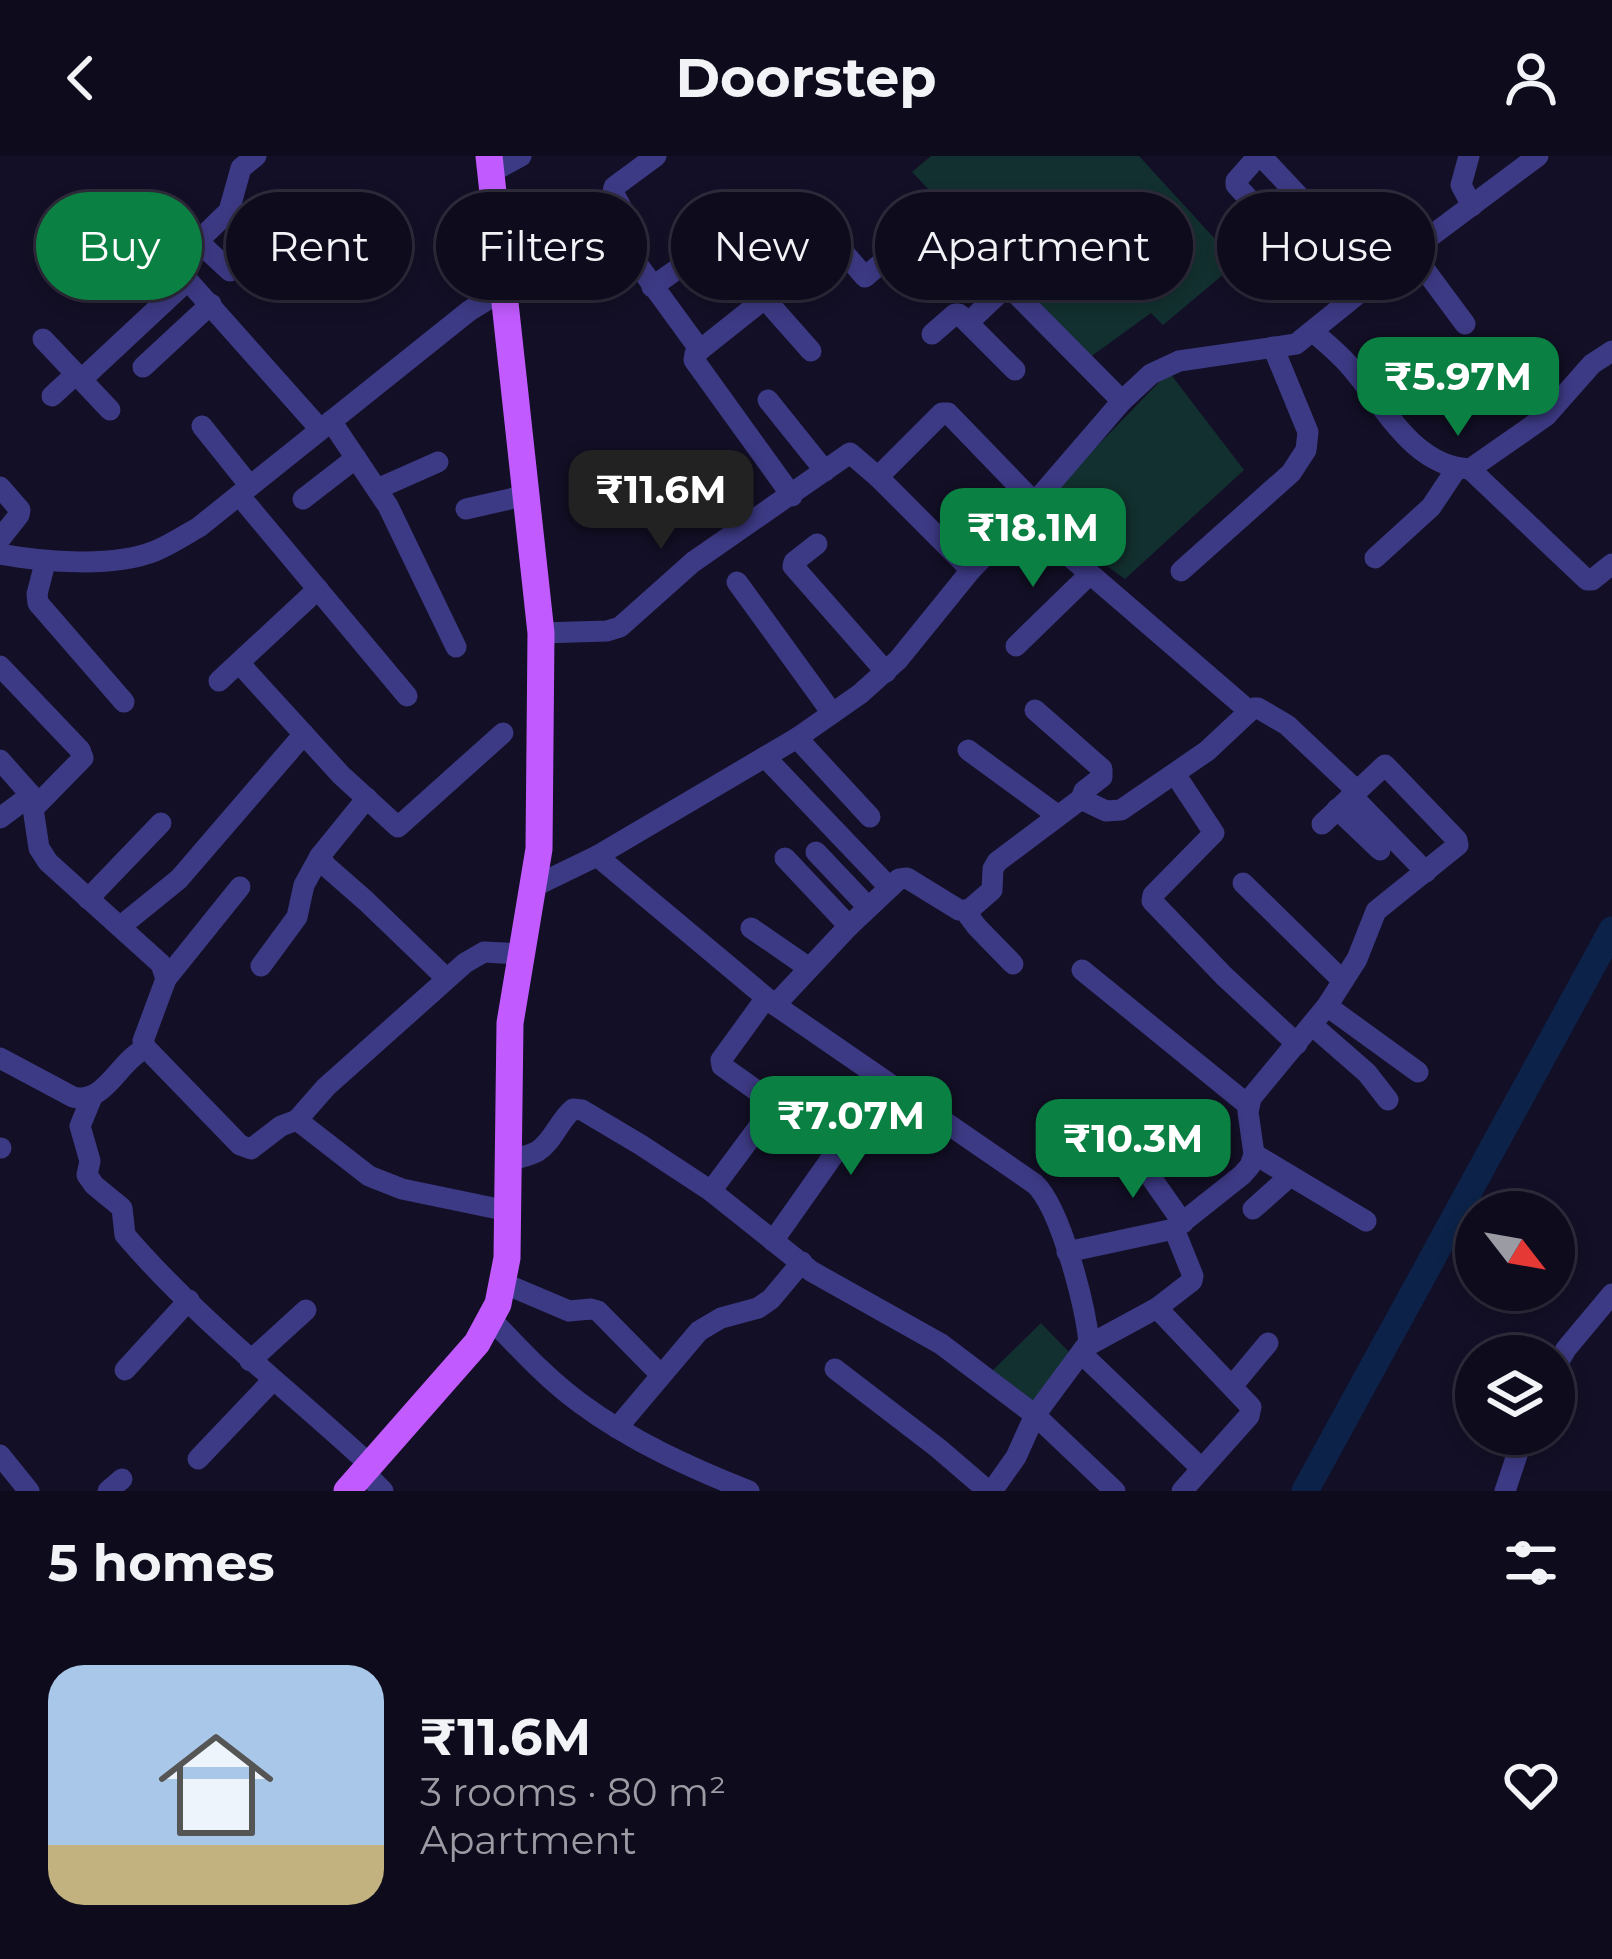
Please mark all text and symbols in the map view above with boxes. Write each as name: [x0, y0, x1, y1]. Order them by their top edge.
icon: back: [48, 45, 114, 111]
text: Doorstep: [675, 45, 937, 111]
icon: person: [1498, 45, 1564, 111]
chip: Buy: [36, 192, 202, 300]
chip: Rent: [226, 192, 412, 300]
chip: Filters: [436, 192, 647, 300]
chip: New: [671, 192, 851, 300]
chip: Apartment: [875, 192, 1193, 300]
chip: House: [1217, 192, 1435, 300]
pin: ₹5.97M: [1360, 337, 1556, 439]
text: ₹5.97M: [1384, 352, 1532, 400]
pin: ₹11.6M: [563, 450, 759, 552]
text: ₹11.6M: [596, 465, 726, 513]
pin: ₹18.1M: [935, 488, 1131, 590]
text: ₹18.1M: [967, 503, 1099, 551]
pin: ₹7.07M: [753, 1076, 949, 1178]
text: ₹7.07M: [777, 1091, 925, 1139]
pin: ₹10.3M: [1035, 1099, 1231, 1201]
text: ₹10.3M: [1063, 1114, 1203, 1162]
north arrow: [1455, 1191, 1575, 1311]
map controls: [1455, 1191, 1575, 1455]
button: layers: [1455, 1335, 1575, 1455]
icon: filters: [1498, 1530, 1564, 1596]
text: 5 homes: [48, 1532, 275, 1594]
text: ₹11.6M: [420, 1706, 591, 1768]
icon: home: [144, 1713, 288, 1857]
icon: heart: [1498, 1752, 1564, 1818]
text: 3 rooms · 80 m²: [420, 1768, 726, 1816]
text: Apartment: [420, 1816, 636, 1864]

